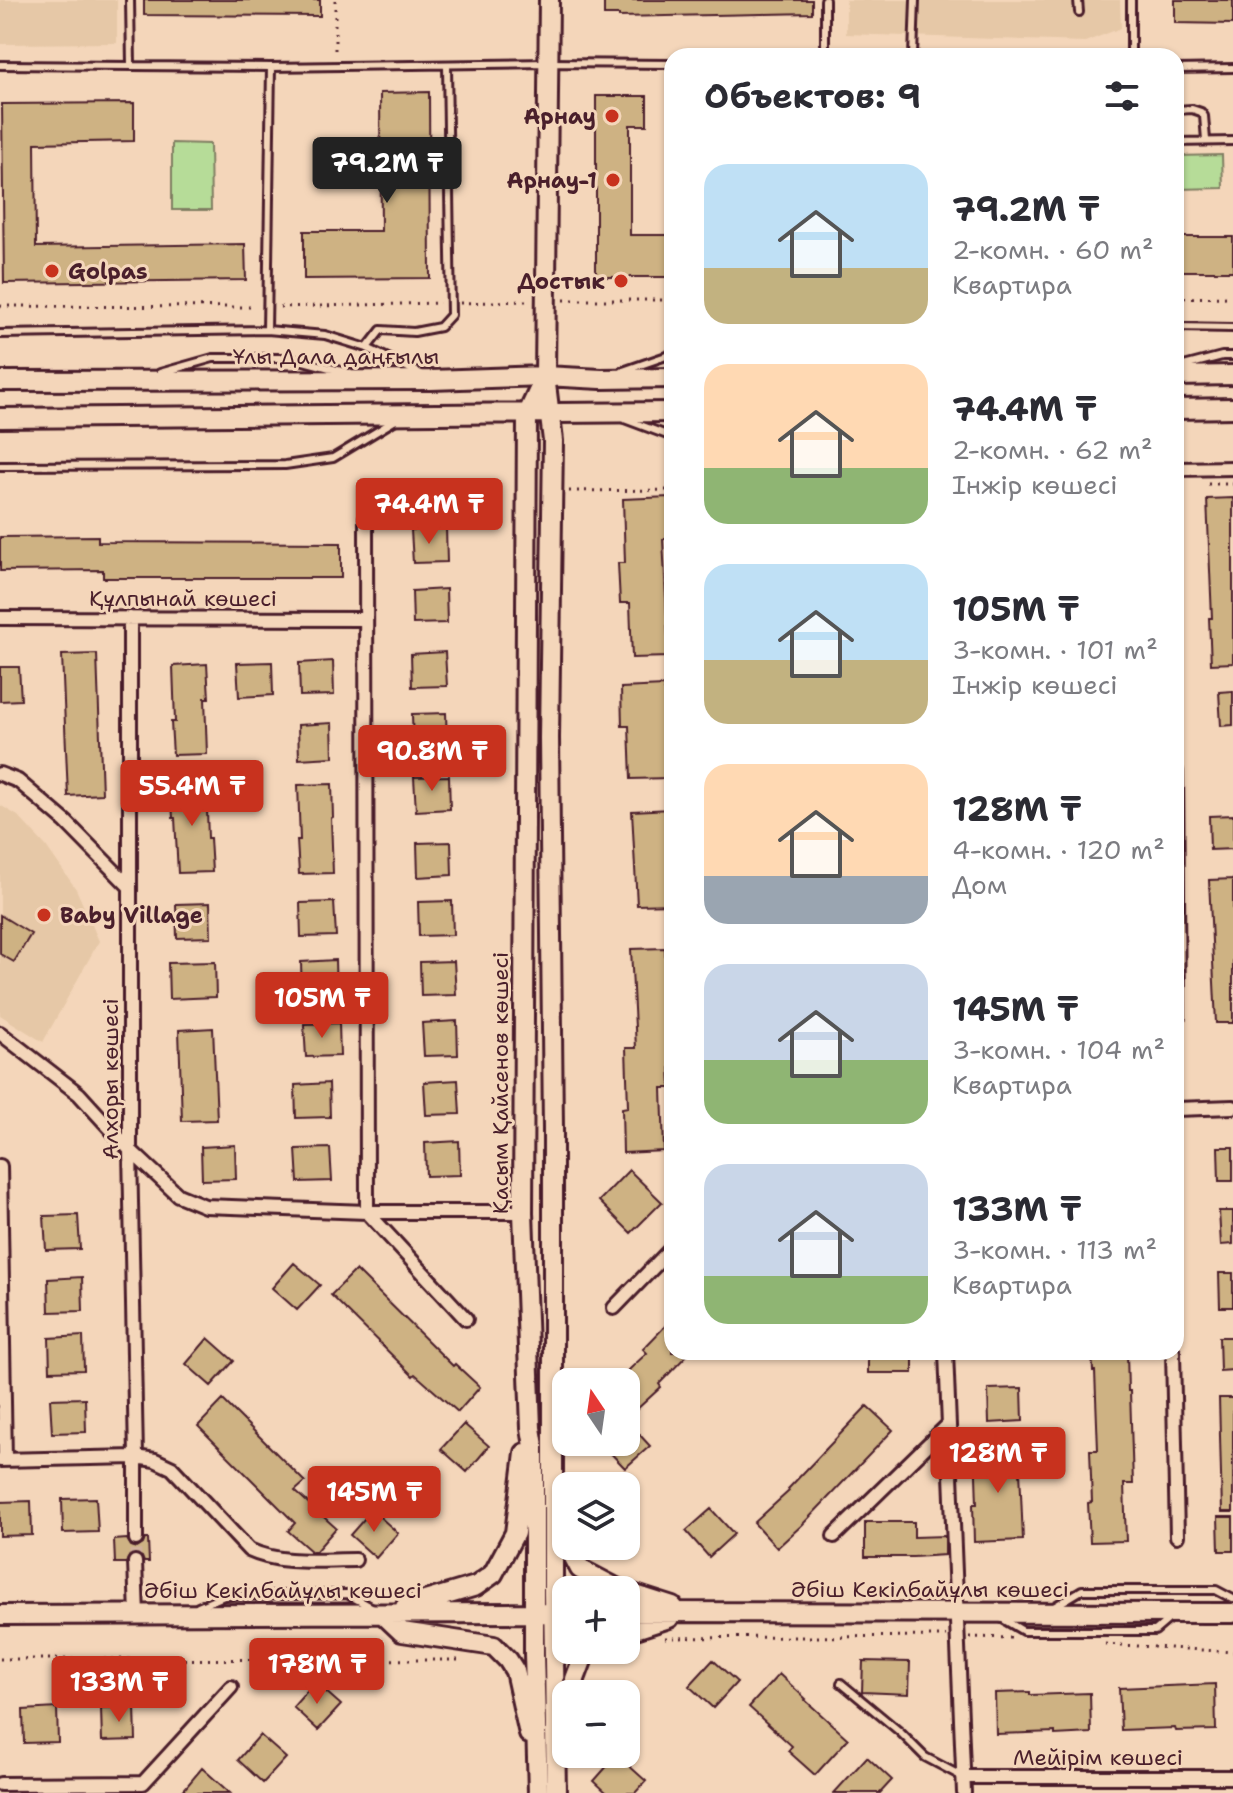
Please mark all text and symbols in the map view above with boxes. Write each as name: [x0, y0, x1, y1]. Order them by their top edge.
text: Объектов: 9: [704, 73, 921, 119]
icon: filters: [1100, 74, 1144, 118]
place label: Арнау: [523, 102, 596, 131]
marker: Арнау: [603, 107, 621, 125]
pin: 79.2M ₸: [313, 137, 461, 205]
text: 79.2M ₸: [331, 145, 443, 180]
place label: Арнау-1: [507, 166, 597, 195]
marker: Арнау-1: [604, 171, 622, 189]
text: 79.2M ₸: [952, 186, 1100, 232]
icon: home: [768, 196, 864, 292]
text: 2-комн. · 60 m²: [952, 232, 1154, 267]
place label: Golpas: [68, 257, 148, 286]
marker: Golpas: [43, 262, 61, 280]
place label: Достык: [517, 267, 605, 296]
text: Квартира: [952, 267, 1072, 302]
marker: Достык: [612, 272, 630, 290]
street label: Ұлы Дала даңғылы: [233, 342, 439, 371]
text: 74.4M ₸: [952, 386, 1097, 432]
icon: home: [768, 396, 864, 492]
text: 2-комн. · 62 m²: [952, 432, 1153, 467]
text: Інжір көшесі: [952, 467, 1118, 502]
pin: 74.4M ₸: [355, 478, 503, 546]
text: 74.4M ₸: [374, 486, 484, 521]
street label: Құлпынай көшесі: [89, 584, 277, 613]
text: 105M ₸: [952, 586, 1079, 632]
icon: home: [768, 596, 864, 692]
text: 3-комн. · 101 m²: [952, 632, 1158, 667]
text: Інжір көшесі: [952, 667, 1118, 702]
pin: 90.8M ₸: [358, 725, 506, 793]
text: 90.8M ₸: [376, 733, 488, 768]
pin: 55.4M ₸: [118, 760, 266, 828]
text: 55.4M ₸: [138, 768, 246, 803]
text: 128M ₸: [952, 786, 1081, 832]
icon: home: [768, 796, 864, 892]
text: 4-комн. · 120 m²: [952, 832, 1165, 867]
text: Дом: [952, 867, 1007, 902]
place label: Baby Village: [60, 901, 203, 930]
marker: Baby Village: [35, 906, 53, 924]
street label: Қасым Қайсенов көшесі: [486, 952, 515, 1214]
pin: 105M ₸: [257, 972, 387, 1040]
text: 105M ₸: [273, 980, 371, 1015]
text: 145M ₸: [952, 986, 1078, 1032]
icon: home: [768, 996, 864, 1092]
street label: Алхоры көшесі: [96, 998, 125, 1160]
text: 3-комн. · 104 m²: [952, 1032, 1165, 1067]
text: Квартира: [952, 1067, 1072, 1102]
text: 133M ₸: [952, 1186, 1081, 1232]
icon: home: [768, 1196, 864, 1292]
text: 3-комн. · 113 m²: [952, 1232, 1157, 1267]
text: Квартира: [952, 1267, 1072, 1302]
north arrow: [552, 1368, 640, 1456]
map controls: [552, 1368, 640, 1768]
pin: 128M ₸: [933, 1427, 1063, 1495]
text: 128M ₸: [949, 1435, 1048, 1470]
pin: 145M ₸: [309, 1466, 439, 1534]
button: layers: [552, 1472, 640, 1560]
text: 145M ₸: [326, 1474, 422, 1509]
street label: Әбіш Кекілбайұлы көшесі: [791, 1575, 1069, 1604]
street label: Әбіш Кекілбайұлы көшесі: [144, 1576, 422, 1605]
button: +: [552, 1576, 640, 1664]
pin: 178M ₸: [252, 1638, 382, 1706]
text: 178M ₸: [267, 1646, 367, 1681]
pin: 133M ₸: [54, 1656, 184, 1724]
text: 133M ₸: [70, 1664, 168, 1699]
button: −: [552, 1680, 640, 1768]
street label: Мейірім көшесі: [1013, 1743, 1183, 1772]

